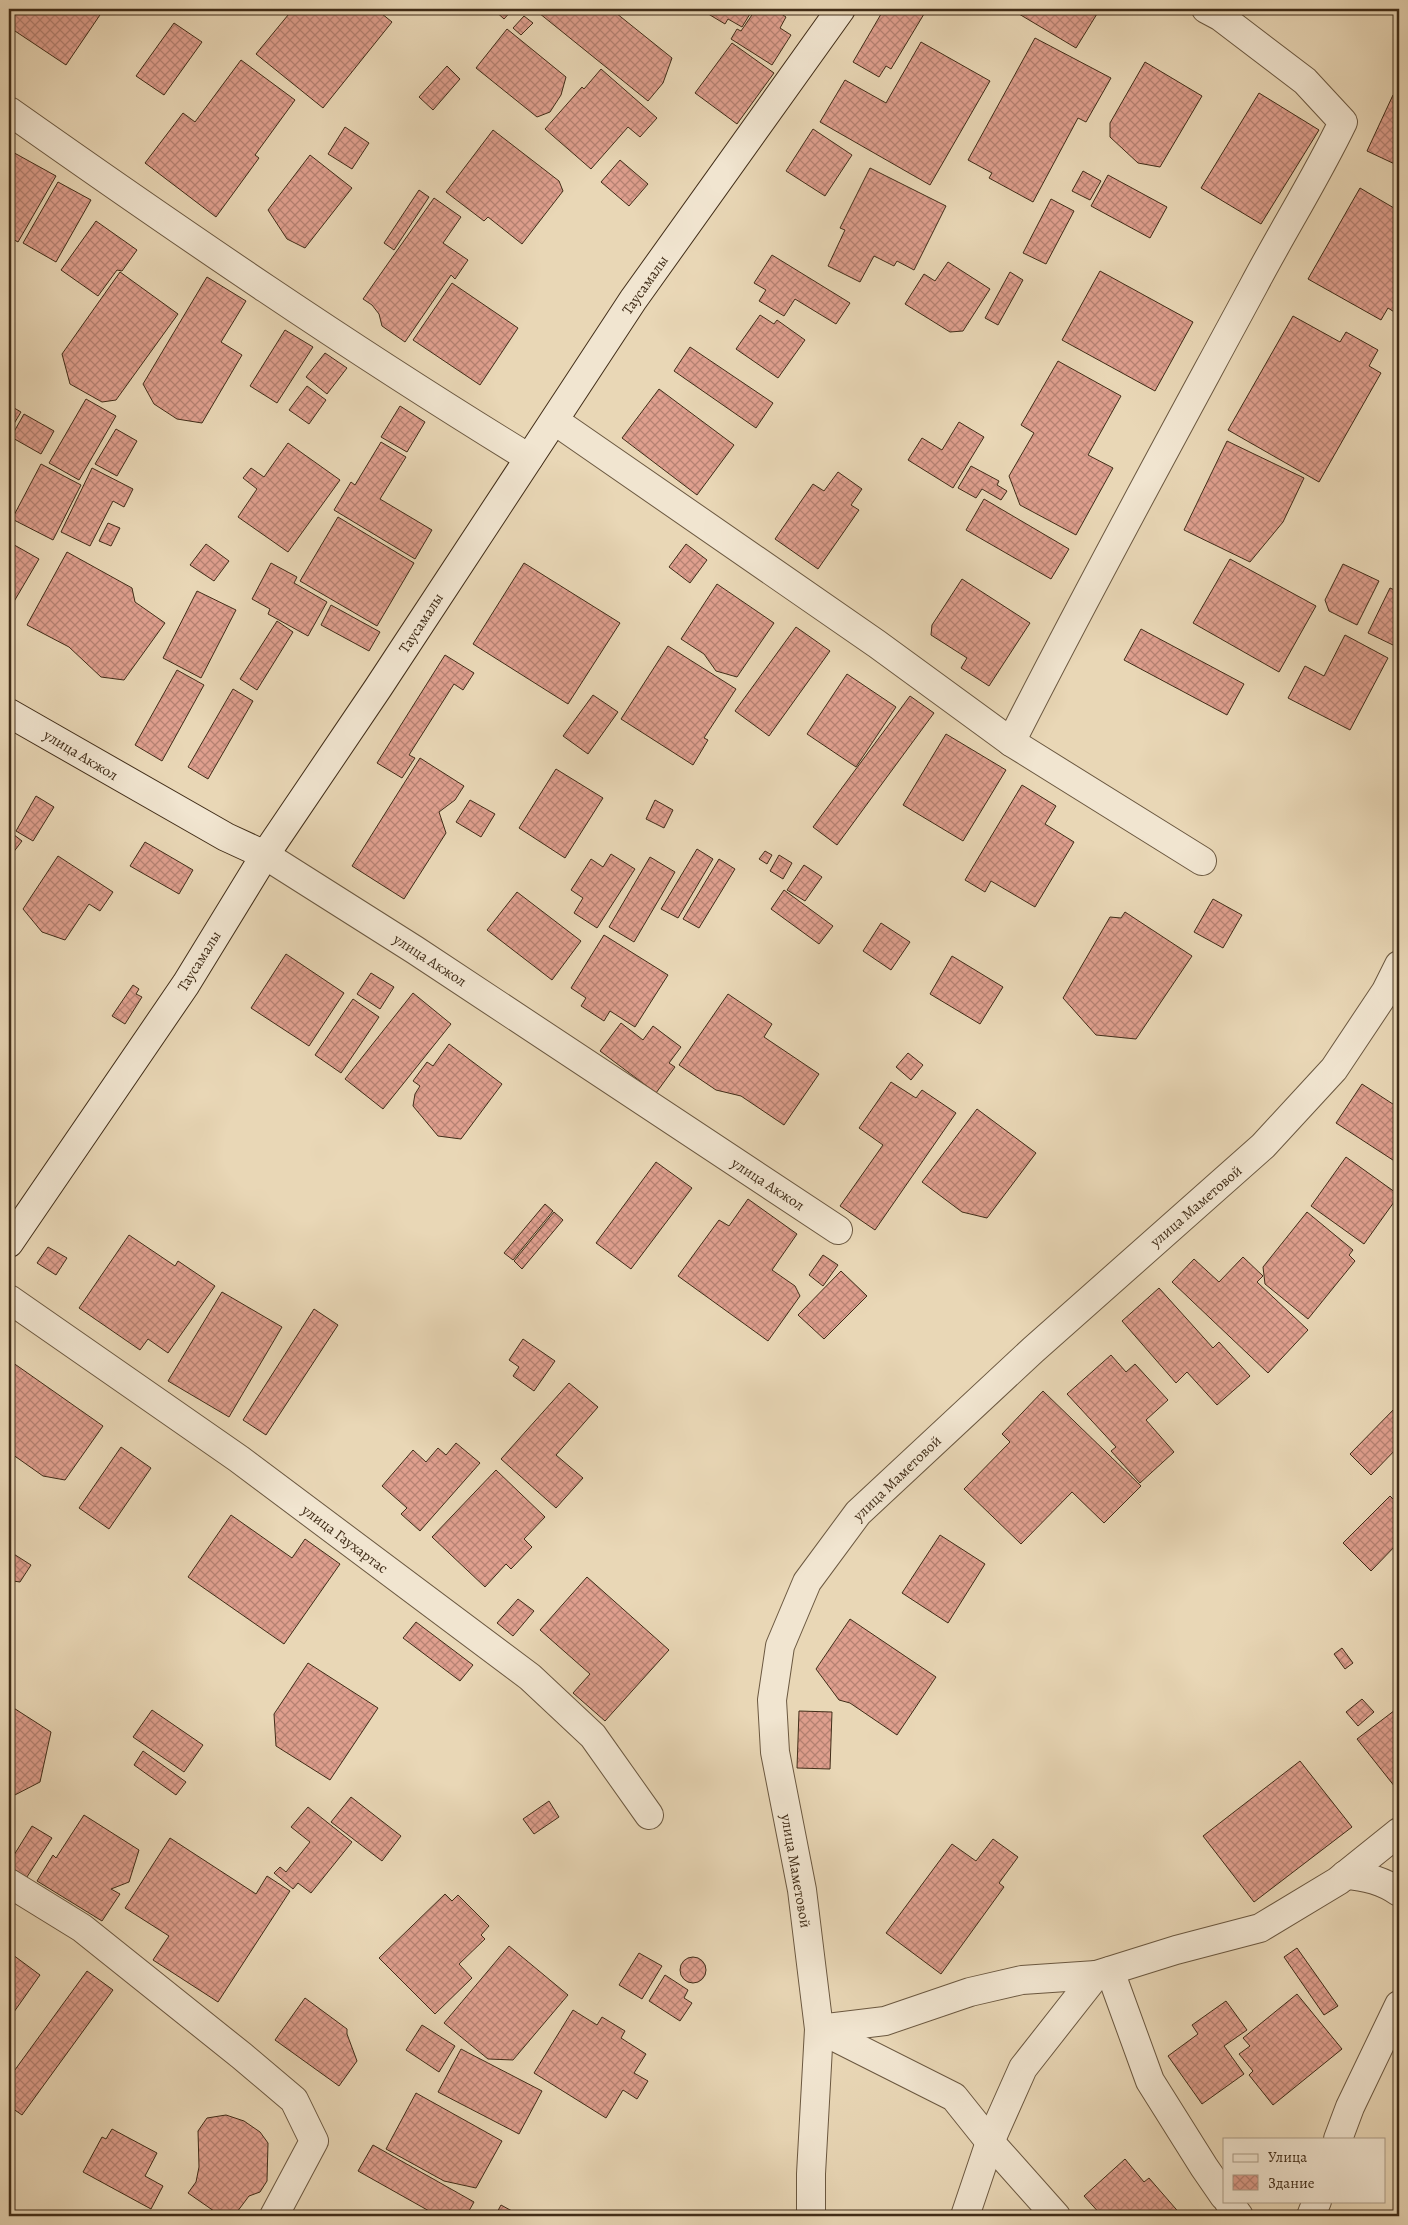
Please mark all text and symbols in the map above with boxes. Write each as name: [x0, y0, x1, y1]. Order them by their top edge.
street label: Таусамалы: [617, 251, 673, 319]
street label: Таусамалы: [394, 589, 448, 657]
street label: улица Акжол: [39, 724, 122, 785]
street label: Таусамалы: [172, 927, 226, 995]
street label: улица Акжол: [389, 928, 470, 991]
street label: улица Акжол: [727, 1152, 808, 1215]
street label: улица Маметовой: [1145, 1160, 1246, 1252]
street label: улица Маметовой: [848, 1431, 946, 1526]
street label: улица Гаухартас: [297, 1499, 392, 1578]
street label: улица Маметовой: [776, 1811, 816, 1930]
legend: [1223, 2138, 1386, 2202]
text: Улица: [1268, 2147, 1307, 2167]
text: Здание: [1268, 2173, 1315, 2193]

